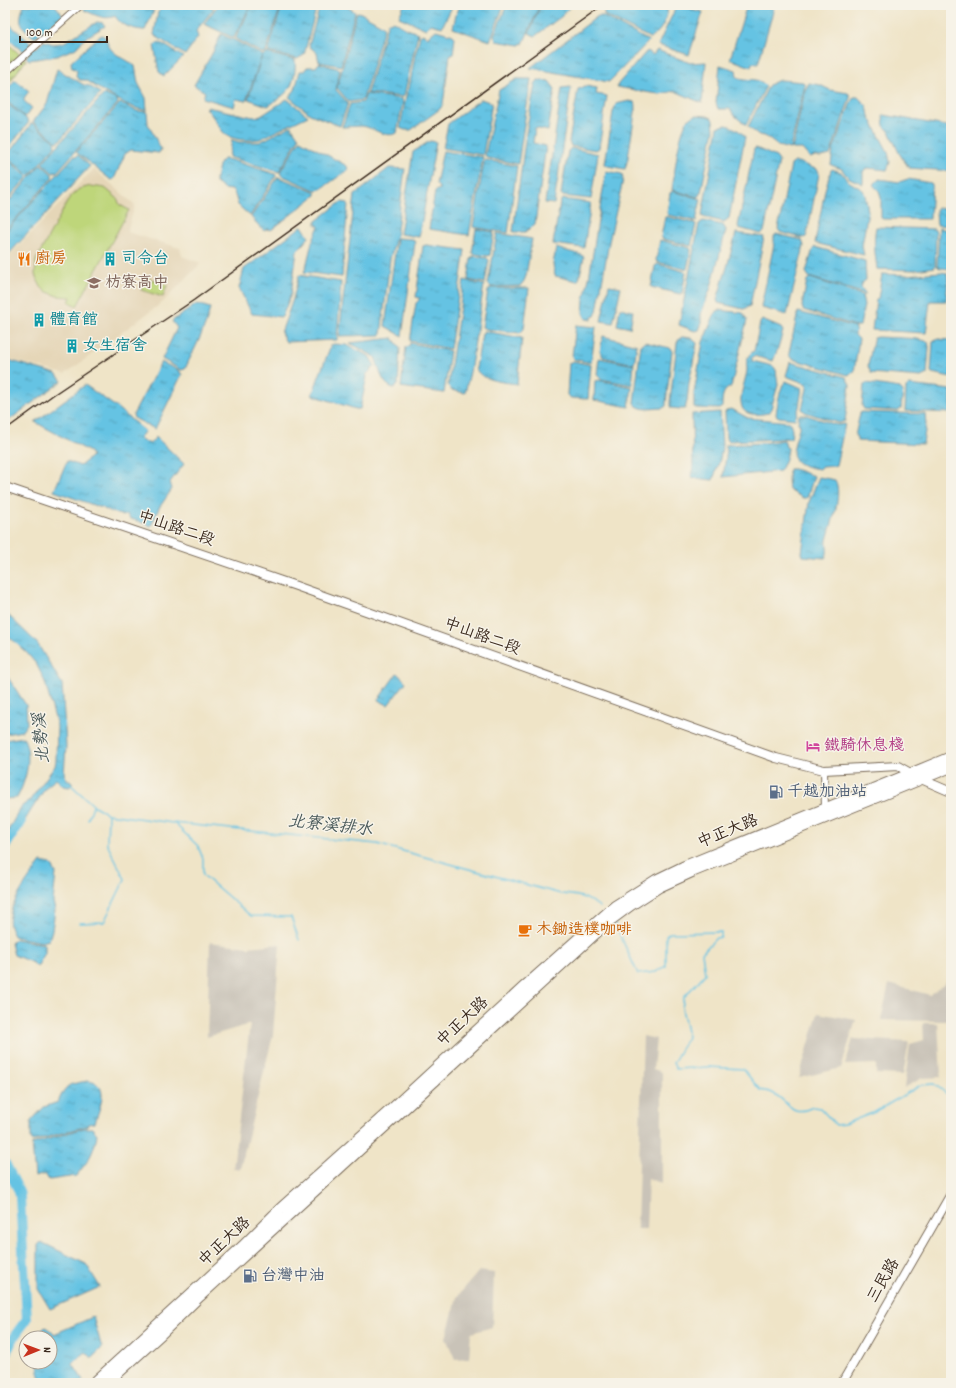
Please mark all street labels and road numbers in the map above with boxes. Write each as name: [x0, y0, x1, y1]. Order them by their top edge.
street label: 中山路二段: [134, 505, 218, 553]
street label: 中山路二段: [440, 613, 524, 661]
street label: 中正大路: [694, 809, 762, 855]
street label: 中正大路: [432, 992, 494, 1052]
street label: 中正大路: [194, 1212, 256, 1272]
street label: 三民路: [862, 1254, 906, 1308]

